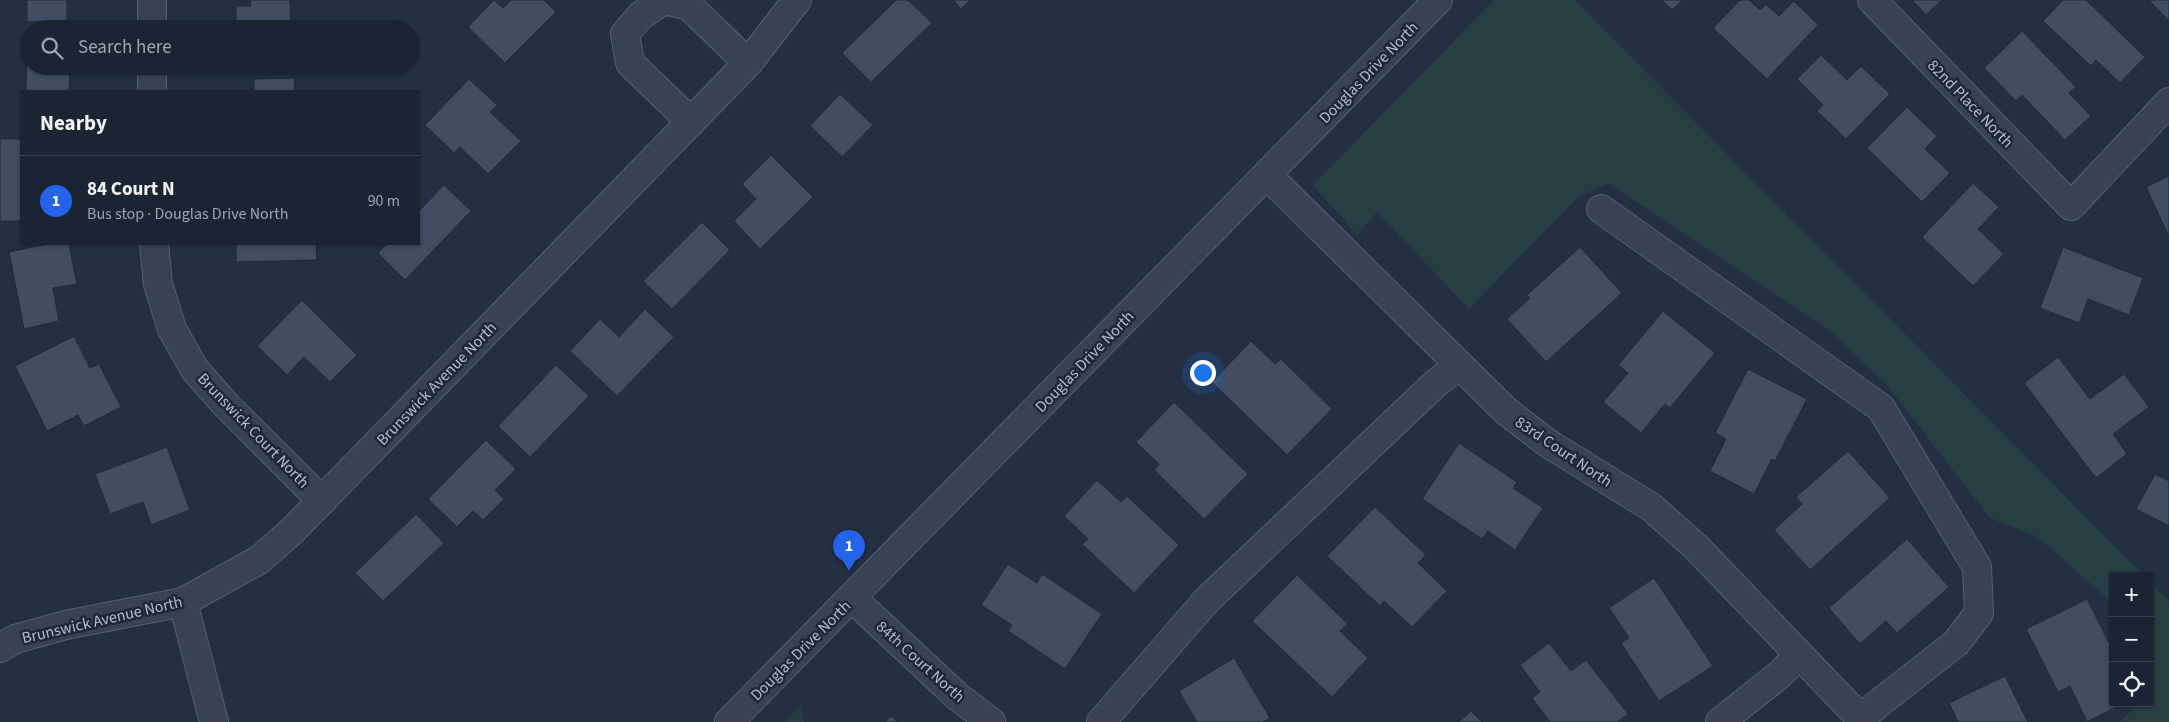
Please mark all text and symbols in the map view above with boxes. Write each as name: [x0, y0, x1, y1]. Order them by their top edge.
street label: Douglas Drive North: [1314, 17, 1423, 128]
search box: [20, 20, 420, 75]
icon: search: [38, 34, 66, 62]
text: Search here: [78, 34, 172, 61]
street label: 82nd Place North: [1923, 55, 2018, 153]
text: Nearby: [40, 108, 107, 138]
text: 84 Court N: [87, 176, 175, 203]
text: 1: [52, 190, 60, 212]
text: 90 m: [368, 190, 400, 212]
text: Bus stop · Douglas Drive North: [87, 203, 288, 225]
street label: Douglas Drive North: [1030, 306, 1139, 417]
street label: Brunswick Avenue North: [372, 317, 502, 450]
your location: [1190, 360, 1216, 386]
street label: Brunswick Court North: [192, 368, 314, 493]
street label: 83rd Court North: [1511, 411, 1616, 492]
pin: 1: [833, 530, 865, 571]
map controls: [2109, 572, 2154, 707]
button: +: [2109, 572, 2154, 617]
street label: Brunswick Avenue North: [20, 591, 185, 649]
street label: Douglas Drive North: [746, 596, 856, 706]
street label: 84th Court North: [871, 616, 970, 708]
button: −: [2109, 617, 2154, 662]
button: locate: [2109, 662, 2154, 707]

